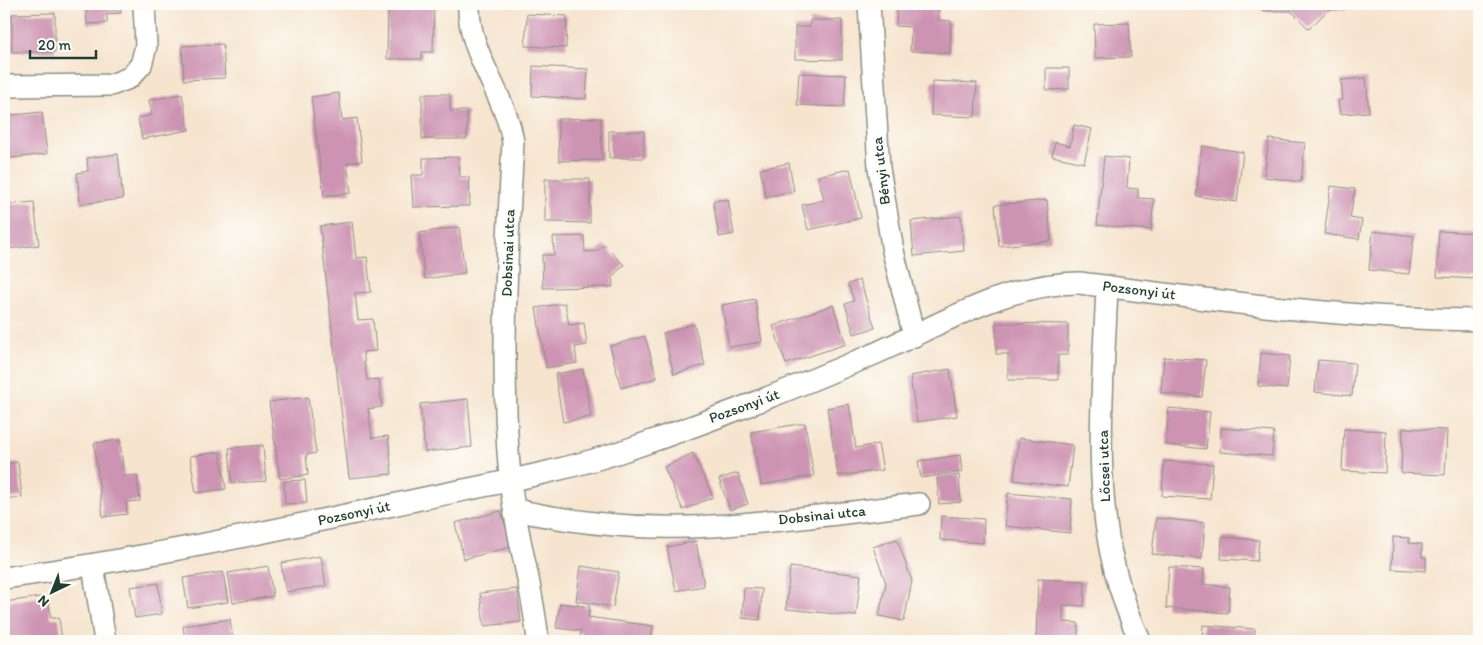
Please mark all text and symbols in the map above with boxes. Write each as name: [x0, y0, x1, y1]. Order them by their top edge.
scale bar: [30, 28, 96, 60]
text: 20 m: [38, 36, 72, 54]
street label: Bényi utca: [868, 136, 894, 206]
street label: Dobsinai utca: [497, 209, 519, 297]
street label: Pozsonyi út: [1101, 277, 1177, 303]
street label: Pozsonyi út: [706, 385, 782, 427]
street label: Lőcsei utca: [1094, 429, 1114, 502]
street label: Pozsonyi út: [316, 496, 392, 529]
street label: Dobsinai utca: [777, 501, 867, 529]
north arrow: [28, 568, 78, 618]
text: N: [34, 592, 53, 611]

